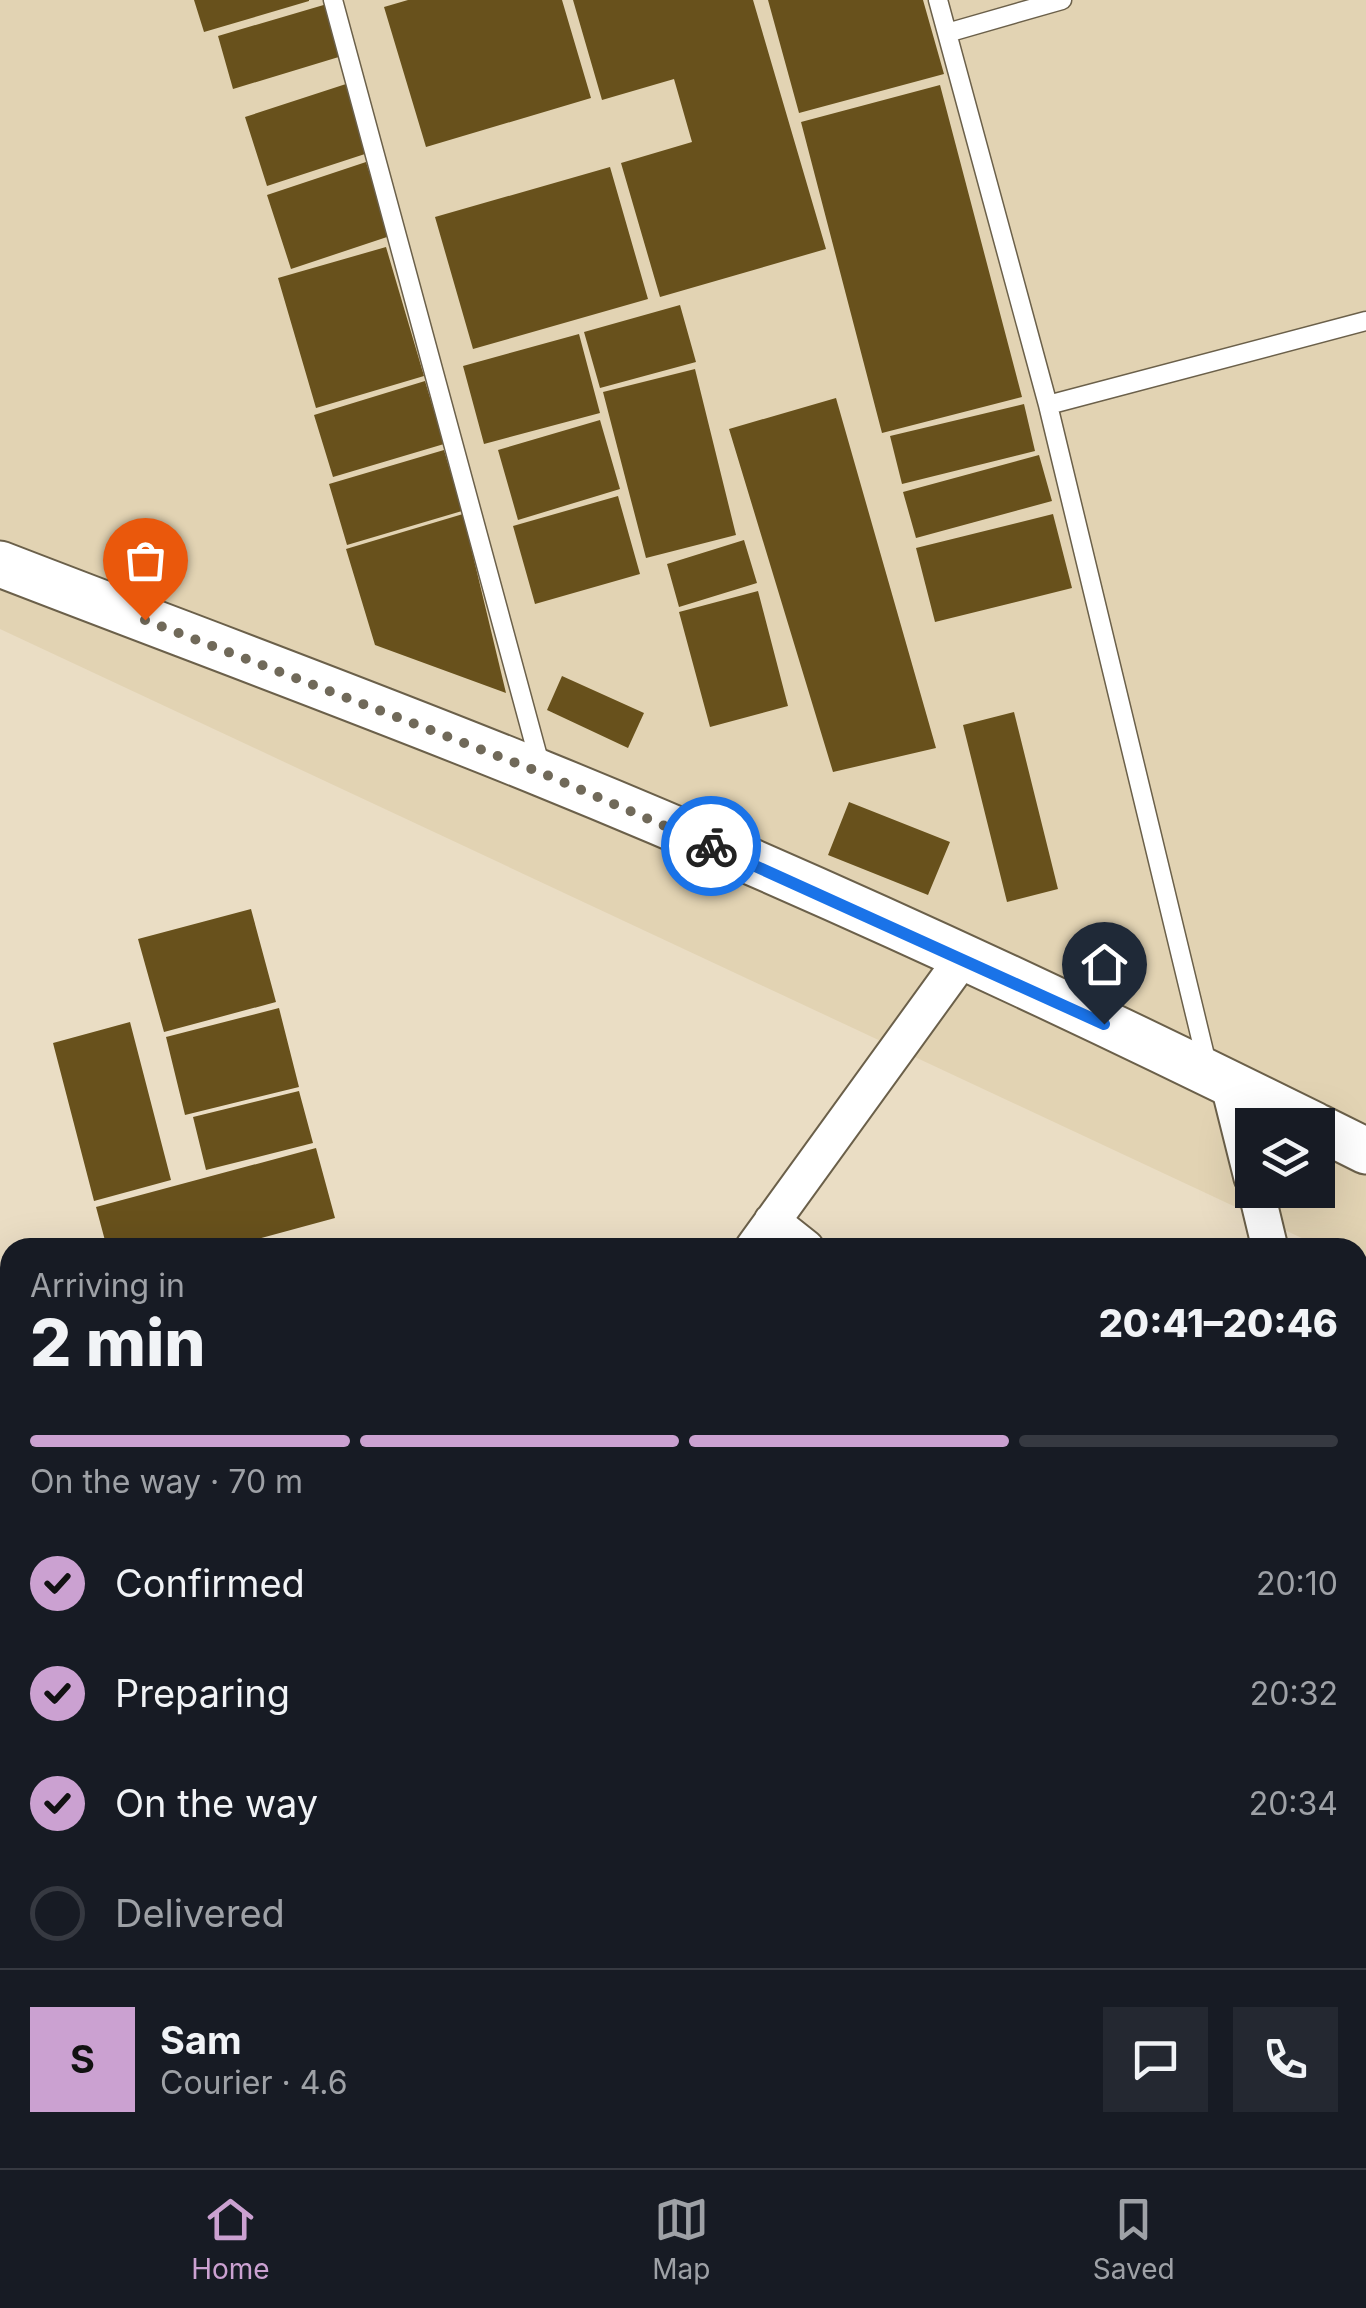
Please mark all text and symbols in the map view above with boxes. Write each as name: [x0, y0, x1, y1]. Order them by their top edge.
pin: [103, 518, 188, 621]
icon: bag: [118, 533, 173, 588]
courier: [661, 796, 761, 896]
icon: bike: [684, 819, 739, 874]
pin: [1062, 922, 1147, 1025]
icon: home: [1077, 937, 1132, 992]
map controls: [1235, 1108, 1335, 1208]
button: layers: [1235, 1108, 1335, 1208]
text: Arriving in: [30, 1266, 185, 1305]
text: 20:41–20:46: [1099, 1300, 1338, 1346]
text: 2 min: [30, 1303, 206, 1382]
text: On the way · 70 m: [30, 1462, 303, 1501]
icon: check: [30, 1556, 85, 1611]
text: Confirmed: [115, 1560, 305, 1606]
text: 20:10: [1256, 1564, 1338, 1603]
icon: check: [30, 1666, 85, 1721]
text: Preparing: [115, 1670, 290, 1716]
text: 20:32: [1250, 1674, 1338, 1713]
icon: check: [30, 1776, 85, 1831]
text: On the way: [115, 1780, 318, 1826]
text: 20:34: [1249, 1784, 1338, 1823]
text: Delivered: [115, 1890, 285, 1936]
button: chat: [1103, 2007, 1208, 2112]
button: phone: [1233, 2007, 1338, 2112]
text: Sam: [160, 2017, 242, 2063]
text: S: [70, 2036, 95, 2082]
text: Courier · 4.6: [160, 2063, 348, 2102]
tab: Home: [191, 2192, 270, 2286]
tab: Map: [652, 2192, 710, 2286]
tab: Saved: [1093, 2192, 1175, 2286]

